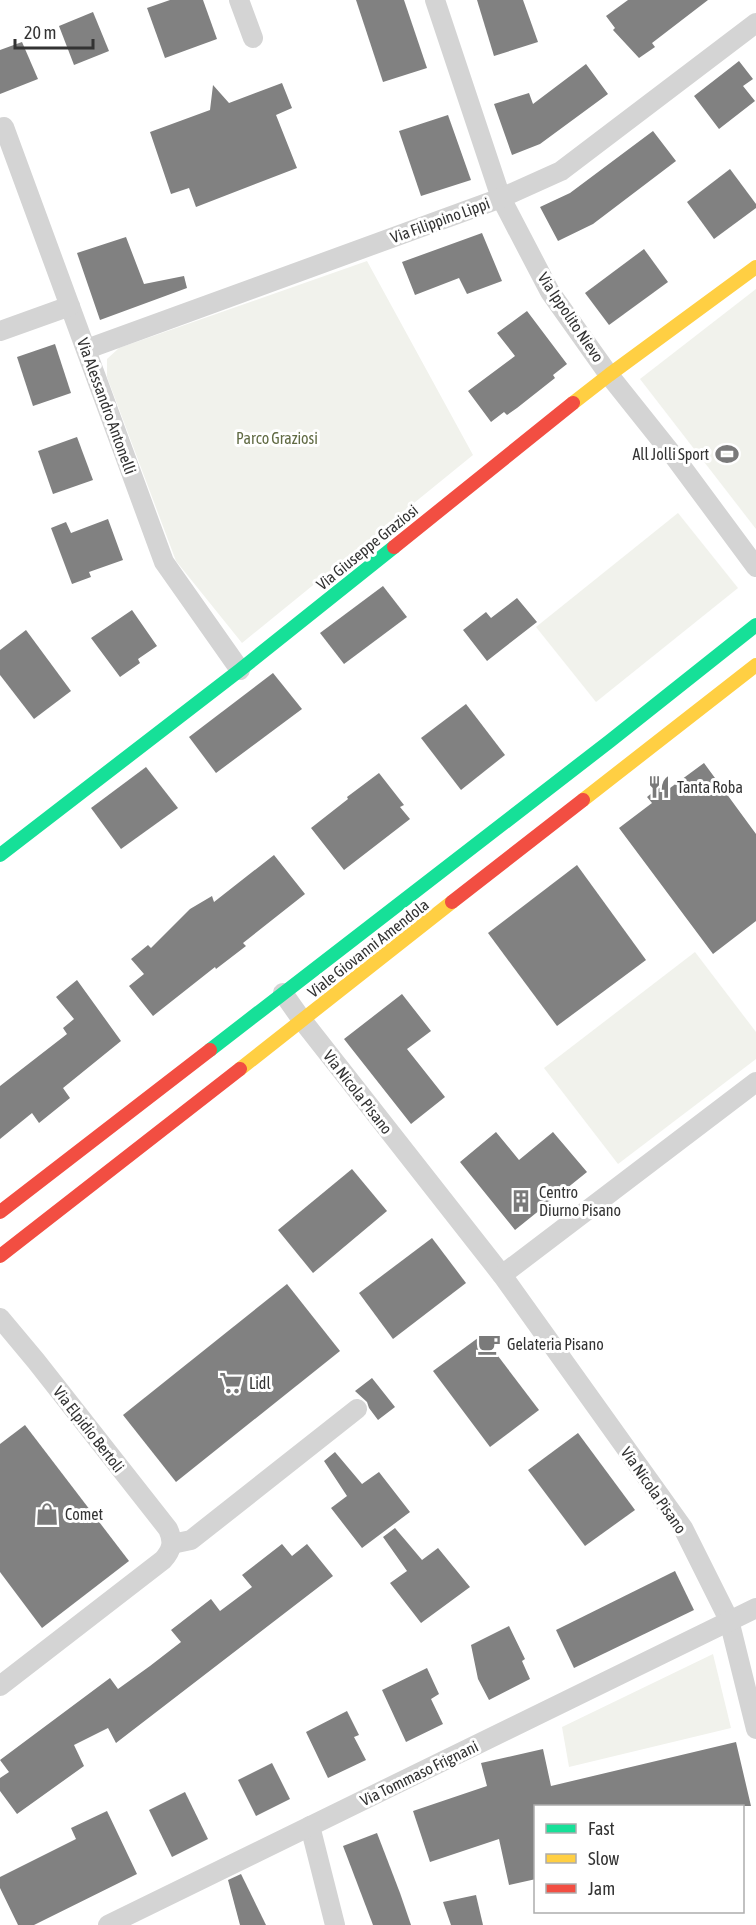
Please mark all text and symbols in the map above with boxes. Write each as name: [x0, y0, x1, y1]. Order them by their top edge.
scale bar: [15, 12, 93, 50]
text: 20 m: [24, 22, 56, 43]
street label: Via Filippino Lippi: [388, 194, 492, 247]
street label: Via Ippolito Nievo: [534, 269, 608, 366]
street label: Via Alessandro Antonelli: [74, 335, 140, 477]
park label: Parco Graziosi: [236, 429, 318, 447]
sports icon: All Jolli Sport: [714, 441, 740, 467]
place label: All Jolli Sport: [633, 445, 709, 464]
street label: Via Giuseppe Graziosi: [313, 501, 422, 594]
restaurant icon: Tanta Roba: [646, 774, 672, 800]
place label: Tanta Roba: [677, 778, 743, 796]
street label: Viale Giovanni Amendola: [304, 895, 432, 1001]
street label: Via Nicola Pisano: [320, 1047, 396, 1137]
place label: Centro Diurno Pisano: [539, 1183, 621, 1219]
building icon: Centro Diurno Pisano: [508, 1188, 534, 1214]
cafe icon: Gelateria Pisano: [476, 1331, 502, 1357]
place label: Gelateria Pisano: [507, 1335, 604, 1353]
supermarket icon: Lidl: [218, 1370, 244, 1396]
place label: Lidl: [249, 1374, 271, 1392]
street label: Via Elpidio Bertoli: [49, 1383, 128, 1476]
street label: Via Nicola Pisano: [618, 1443, 690, 1537]
shop icon: Comet: [34, 1501, 60, 1527]
place label: Comet: [65, 1505, 104, 1523]
street label: Via Tommaso Frignani: [357, 1737, 481, 1810]
legend: [534, 1805, 744, 1913]
text: Fast: [588, 1818, 615, 1839]
text: Slow: [588, 1848, 619, 1869]
text: Jam: [588, 1878, 615, 1899]

